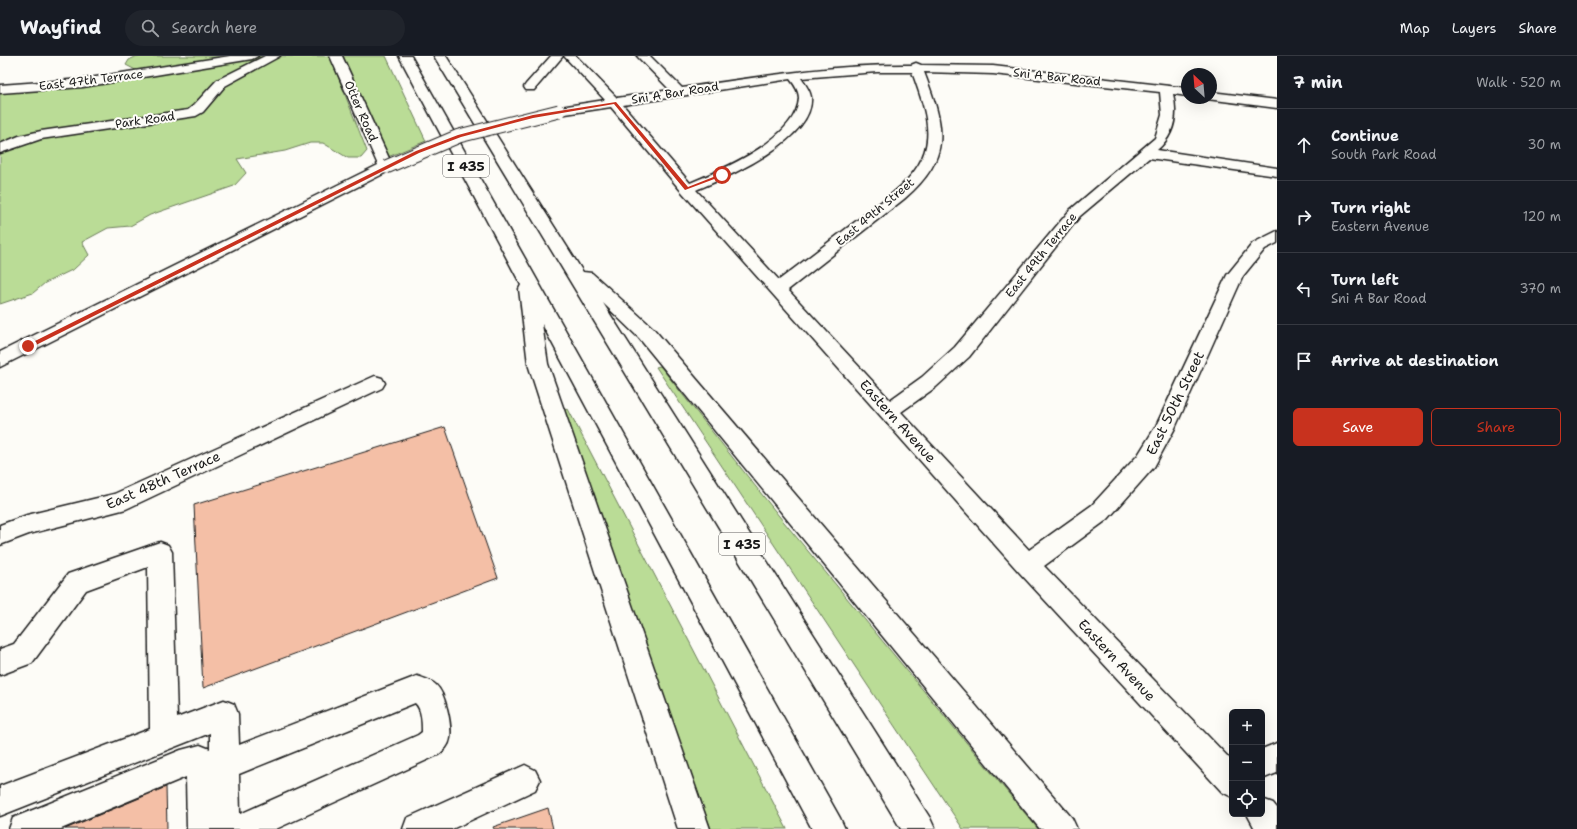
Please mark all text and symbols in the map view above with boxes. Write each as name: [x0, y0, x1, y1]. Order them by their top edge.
search box: [125, 10, 405, 46]
text: Wayfind: [20, 15, 101, 40]
icon: search: [139, 17, 161, 39]
text: Search here: [171, 18, 257, 38]
text: Map: [1400, 19, 1430, 37]
text: Layers: [1452, 19, 1496, 37]
text: Share: [1518, 19, 1557, 37]
street label: Sni A Bar Road: [1012, 64, 1102, 90]
street label: East 47th Terrace: [38, 66, 144, 94]
north arrow: [1181, 68, 1217, 104]
text: 7 min: [1293, 71, 1343, 93]
text: Walk · 520 m: [1476, 74, 1561, 91]
street label: Otter Road: [340, 78, 382, 144]
street label: Sni A Bar Road: [630, 78, 720, 108]
street label: Park Road: [114, 108, 176, 132]
text: Continue: [1331, 126, 1399, 146]
icon: ahead: [1293, 134, 1315, 156]
text: 30 m: [1527, 136, 1561, 153]
text: South Park Road: [1331, 146, 1436, 163]
road number: I 435: [443, 155, 489, 177]
route start: [713, 166, 731, 184]
street label: East 49th Street: [832, 174, 918, 250]
text: Turn right: [1331, 198, 1411, 218]
icon: right: [1293, 206, 1315, 228]
text: 120 m: [1523, 208, 1561, 225]
street label: East 49th Terrace: [1002, 209, 1080, 301]
text: Eastern Avenue: [1331, 218, 1429, 235]
text: Turn left: [1331, 270, 1399, 290]
icon: left: [1293, 278, 1315, 300]
text: 370 m: [1519, 280, 1561, 297]
text: Sni A Bar Road: [1331, 290, 1426, 307]
route end: [19, 337, 37, 355]
street label: East 50th Street: [1142, 348, 1208, 458]
icon: arrive: [1293, 350, 1315, 372]
text: Arrive at destination: [1331, 351, 1499, 371]
street label: Eastern Avenue: [856, 376, 940, 466]
button: Save: [1293, 408, 1423, 446]
button: Share: [1431, 408, 1561, 446]
street label: East 48th Terrace: [103, 447, 223, 513]
road number: I 435: [719, 533, 765, 555]
street label: Eastern Avenue: [1074, 615, 1160, 705]
map controls: [1229, 709, 1265, 817]
button: +: [1229, 709, 1265, 745]
button: −: [1229, 745, 1265, 781]
button: locate: [1229, 781, 1265, 817]

